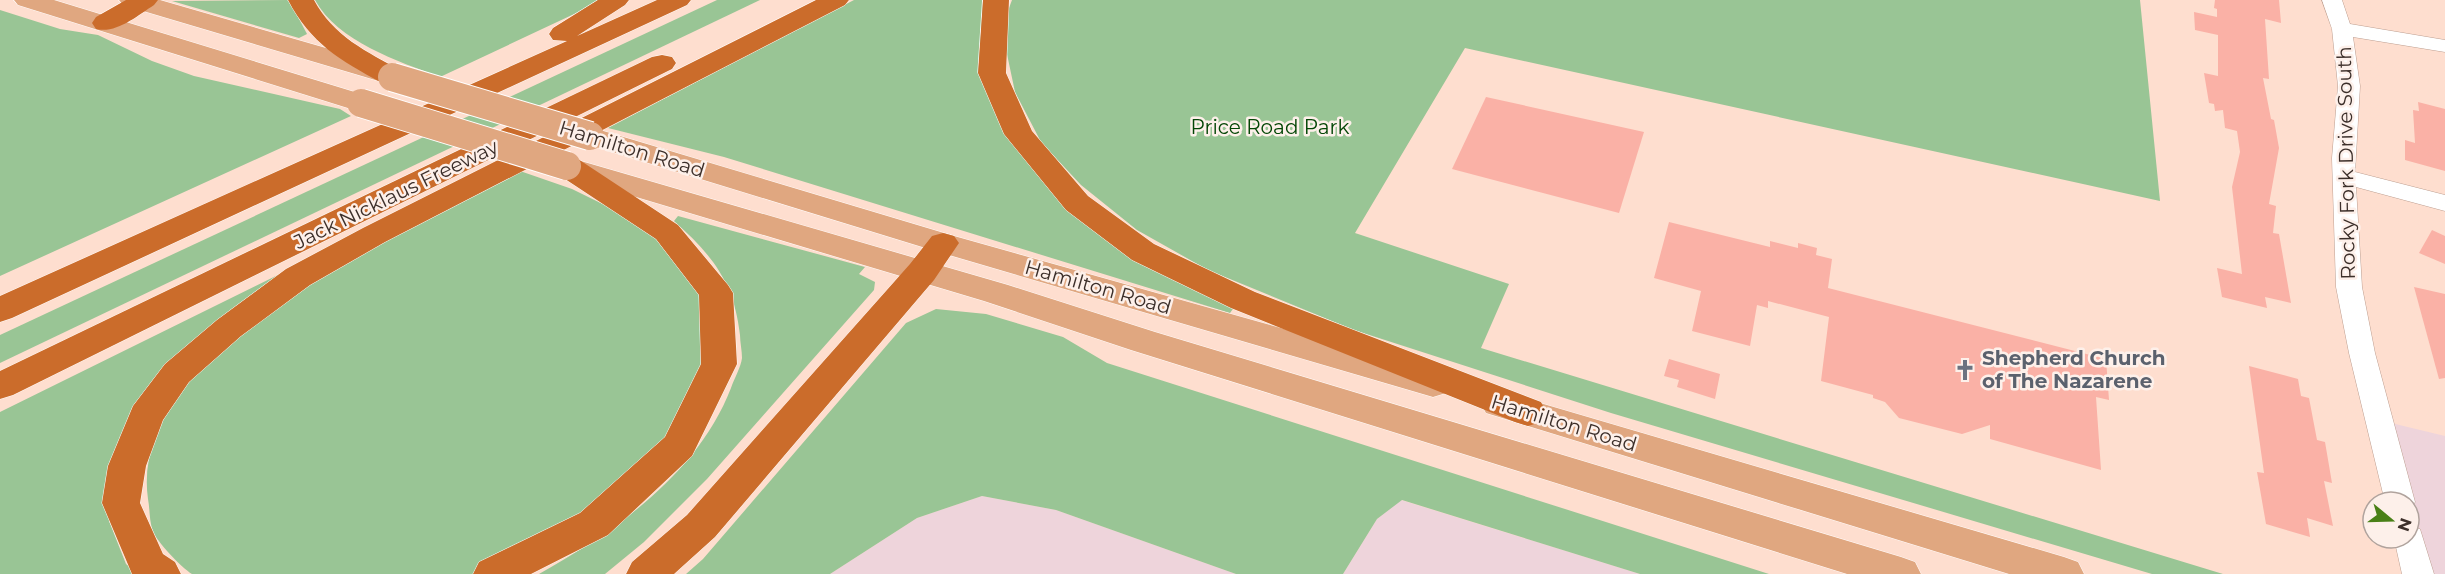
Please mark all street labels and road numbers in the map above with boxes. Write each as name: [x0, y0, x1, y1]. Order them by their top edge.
street label: Rocky Fork Drive South: [2332, 46, 2360, 280]
street label: Hamilton Road: [556, 115, 708, 183]
street label: Jack Nicklaus Freeway: [289, 134, 502, 254]
street label: Hamilton Road: [1022, 255, 1174, 319]
street label: Hamilton Road: [1488, 389, 1640, 457]

